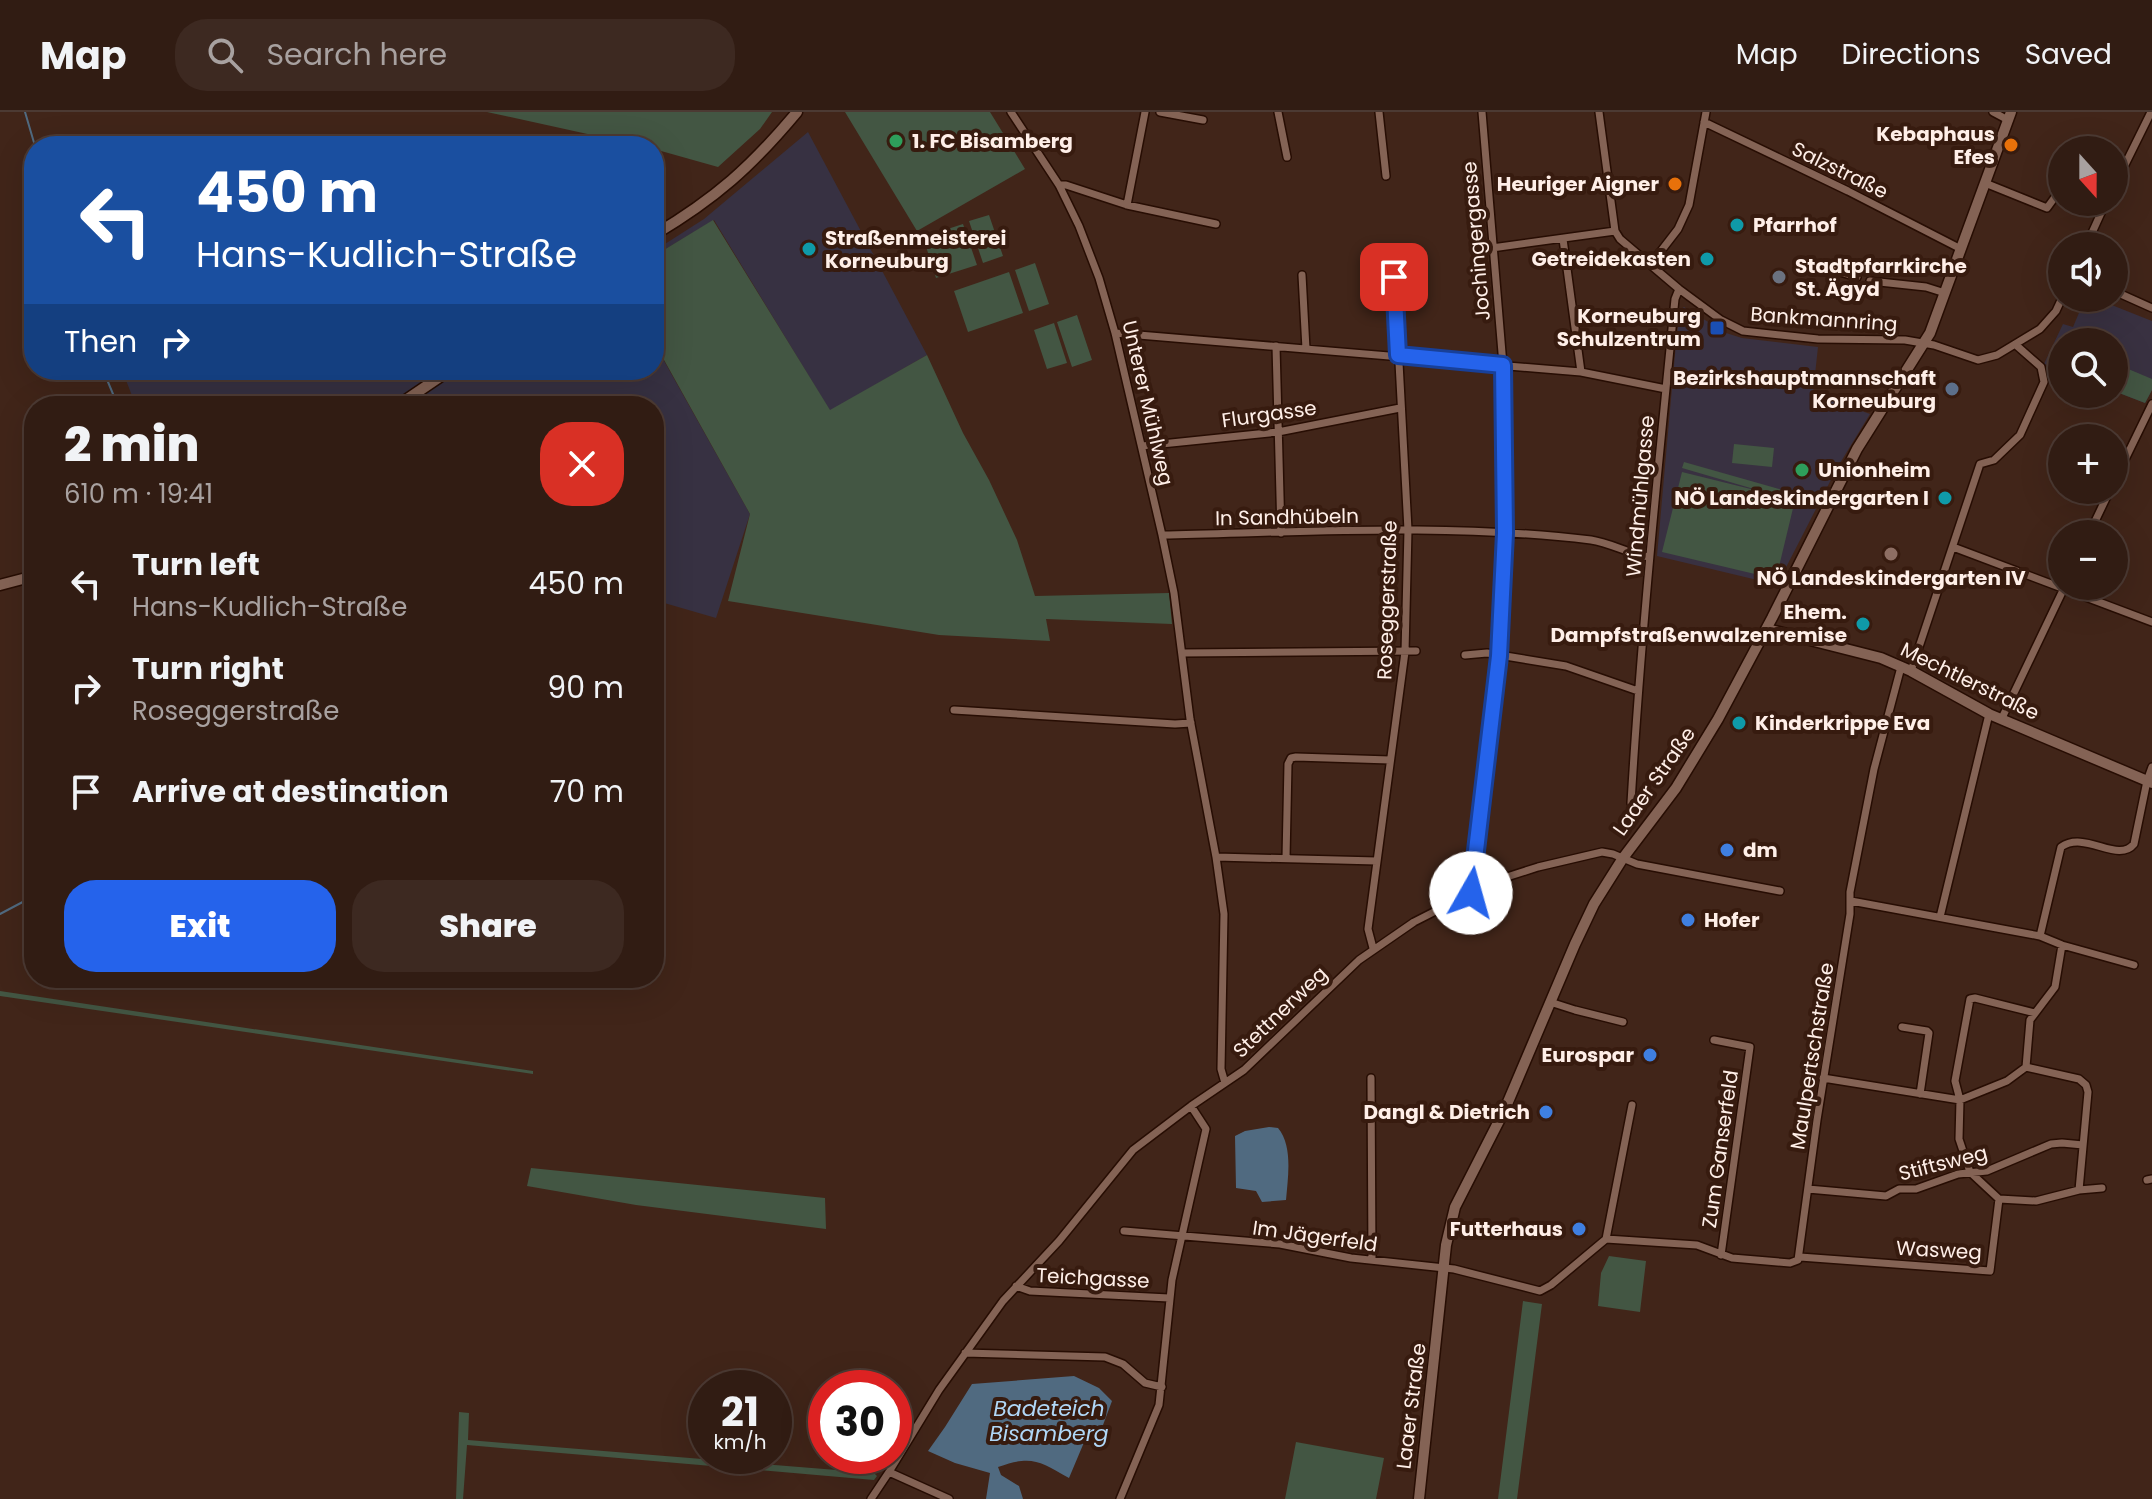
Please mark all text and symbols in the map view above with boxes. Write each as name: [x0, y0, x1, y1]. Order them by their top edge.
search box: [175, 19, 735, 91]
text: Map: [40, 29, 127, 82]
icon: search: [203, 33, 247, 77]
text: Search here: [267, 33, 447, 76]
text: Map: [1736, 35, 1798, 74]
text: Directions: [1842, 35, 1981, 74]
text: Saved: [2025, 35, 2112, 74]
place label: Kebaphaus Efes: [1876, 120, 1995, 171]
place label: 1. FC Bisamberg: [912, 127, 1073, 155]
marker: 1. FC Bisamberg: [887, 132, 905, 150]
street label: Salzstraße: [1787, 135, 1893, 205]
marker: Kebaphaus Efes: [2002, 136, 2020, 154]
north arrow: [2048, 136, 2128, 216]
map controls: [2048, 136, 2128, 600]
text: 450 m: [196, 153, 378, 232]
street label: Jochingergasse: [1455, 160, 1497, 322]
icon: left: [64, 168, 168, 272]
place label: Heuriger Aigner: [1497, 170, 1659, 198]
marker: Heuriger Aigner: [1666, 175, 1684, 193]
place label: Pfarrhof: [1753, 211, 1837, 239]
marker: Pfarrhof: [1728, 216, 1746, 234]
place label: Straßenmeisterei Korneuburg: [825, 224, 1006, 275]
text: Hans-Kudlich-Straße: [196, 229, 577, 280]
button: sound: [2048, 232, 2128, 312]
marker: Straßenmeisterei Korneuburg: [800, 240, 818, 258]
pin: [1360, 243, 1428, 311]
place label: Getreidekasten: [1532, 245, 1691, 273]
marker: Getreidekasten: [1698, 250, 1716, 268]
place label: Stadtpfarrkirche St. Ägyd: [1795, 252, 1967, 303]
icon: arrive: [1372, 255, 1416, 299]
marker: Stadtpfarrkirche St. Ägyd: [1770, 268, 1788, 286]
street label: Bankmannring: [1750, 300, 1898, 338]
place label: Korneuburg Schulzentrum: [1557, 302, 1701, 353]
street label: Unterer Mühlweg: [1115, 318, 1181, 488]
marker: Korneuburg Schulzentrum: [1708, 319, 1726, 337]
text: Then: [64, 320, 137, 363]
icon: right: [153, 320, 197, 364]
button: search: [2048, 328, 2128, 408]
place label: Bezirkshauptmannschaft Korneuburg: [1673, 364, 1936, 415]
marker: Bezirkshauptmannschaft Korneuburg: [1943, 380, 1961, 398]
street label: Flurgasse: [1220, 393, 1318, 435]
text: 2 min: [64, 411, 199, 478]
street label: Windmühlgasse: [1619, 414, 1661, 578]
button: close: [540, 422, 624, 506]
button: +: [2048, 424, 2128, 504]
place label: Unionheim: [1818, 456, 1931, 484]
marker: Unionheim: [1793, 461, 1811, 479]
text: 610 m · 19:41: [64, 476, 213, 512]
place label: NÖ Landeskindergarten I: [1674, 484, 1929, 512]
marker: NÖ Landeskindergarten I: [1936, 489, 1954, 507]
street label: In Sandhübeln: [1215, 502, 1359, 532]
street label: Roseggerstraße: [1370, 520, 1404, 680]
button: −: [2048, 520, 2128, 600]
text: Turn left: [132, 543, 260, 586]
marker: NÖ Landeskindergarten IV: [1882, 545, 1900, 563]
icon: left: [64, 562, 108, 606]
text: 450 m: [529, 562, 624, 605]
place label: NÖ Landeskindergarten IV: [1756, 564, 2026, 592]
text: Hans-Kudlich-Straße: [132, 589, 407, 625]
place label: Ehem. Dampfstraßenwalzenremise: [1551, 598, 1847, 649]
marker: Ehem. Dampfstraßenwalzenremise: [1854, 615, 1872, 633]
street label: Mechtlerstraße: [1896, 635, 2044, 727]
text: Turn right: [132, 647, 284, 690]
icon: right: [64, 666, 108, 710]
text: 90 m: [547, 666, 624, 709]
text: Roseggerstraße: [132, 693, 339, 729]
place label: Kinderkrippe Eva: [1755, 709, 1930, 737]
marker: Kinderkrippe Eva: [1730, 714, 1748, 732]
street label: Laaer Straße: [1606, 721, 1702, 841]
icon: arrive: [64, 770, 108, 814]
text: Arrive at destination: [132, 770, 449, 813]
text: 70 m: [550, 770, 624, 813]
place label: dm: [1743, 836, 1778, 864]
marker: dm: [1718, 841, 1736, 859]
position arrow: [1429, 851, 1513, 935]
button: Exit: [64, 880, 336, 972]
button: Share: [352, 880, 624, 972]
place label: Hofer: [1704, 906, 1760, 934]
marker: Hofer: [1679, 911, 1697, 929]
street label: Stettnerweg: [1227, 960, 1333, 1064]
street label: Maulpertschstraße: [1783, 960, 1841, 1152]
place label: Eurospar: [1542, 1041, 1634, 1069]
marker: Eurospar: [1641, 1046, 1659, 1064]
street label: Zum Ganserfeld: [1695, 1068, 1745, 1230]
place label: Dangl & Dietrich: [1364, 1098, 1530, 1126]
marker: Dangl & Dietrich: [1537, 1103, 1555, 1121]
street label: Stiftsweg: [1896, 1138, 1990, 1188]
street label: Im Jägerfeld: [1251, 1213, 1379, 1259]
place label: Futterhaus: [1450, 1215, 1563, 1243]
marker: Futterhaus: [1570, 1220, 1588, 1238]
street label: Wasweg: [1895, 1234, 1983, 1266]
street label: Teichgasse: [1036, 1261, 1150, 1295]
street label: Laaer Straße: [1389, 1341, 1433, 1471]
speed limit sign: 30: [808, 1370, 912, 1474]
text: 21: [721, 1384, 759, 1440]
water label: Badeteich Bisamberg: [989, 1393, 1109, 1449]
text: km/h: [713, 1428, 767, 1456]

